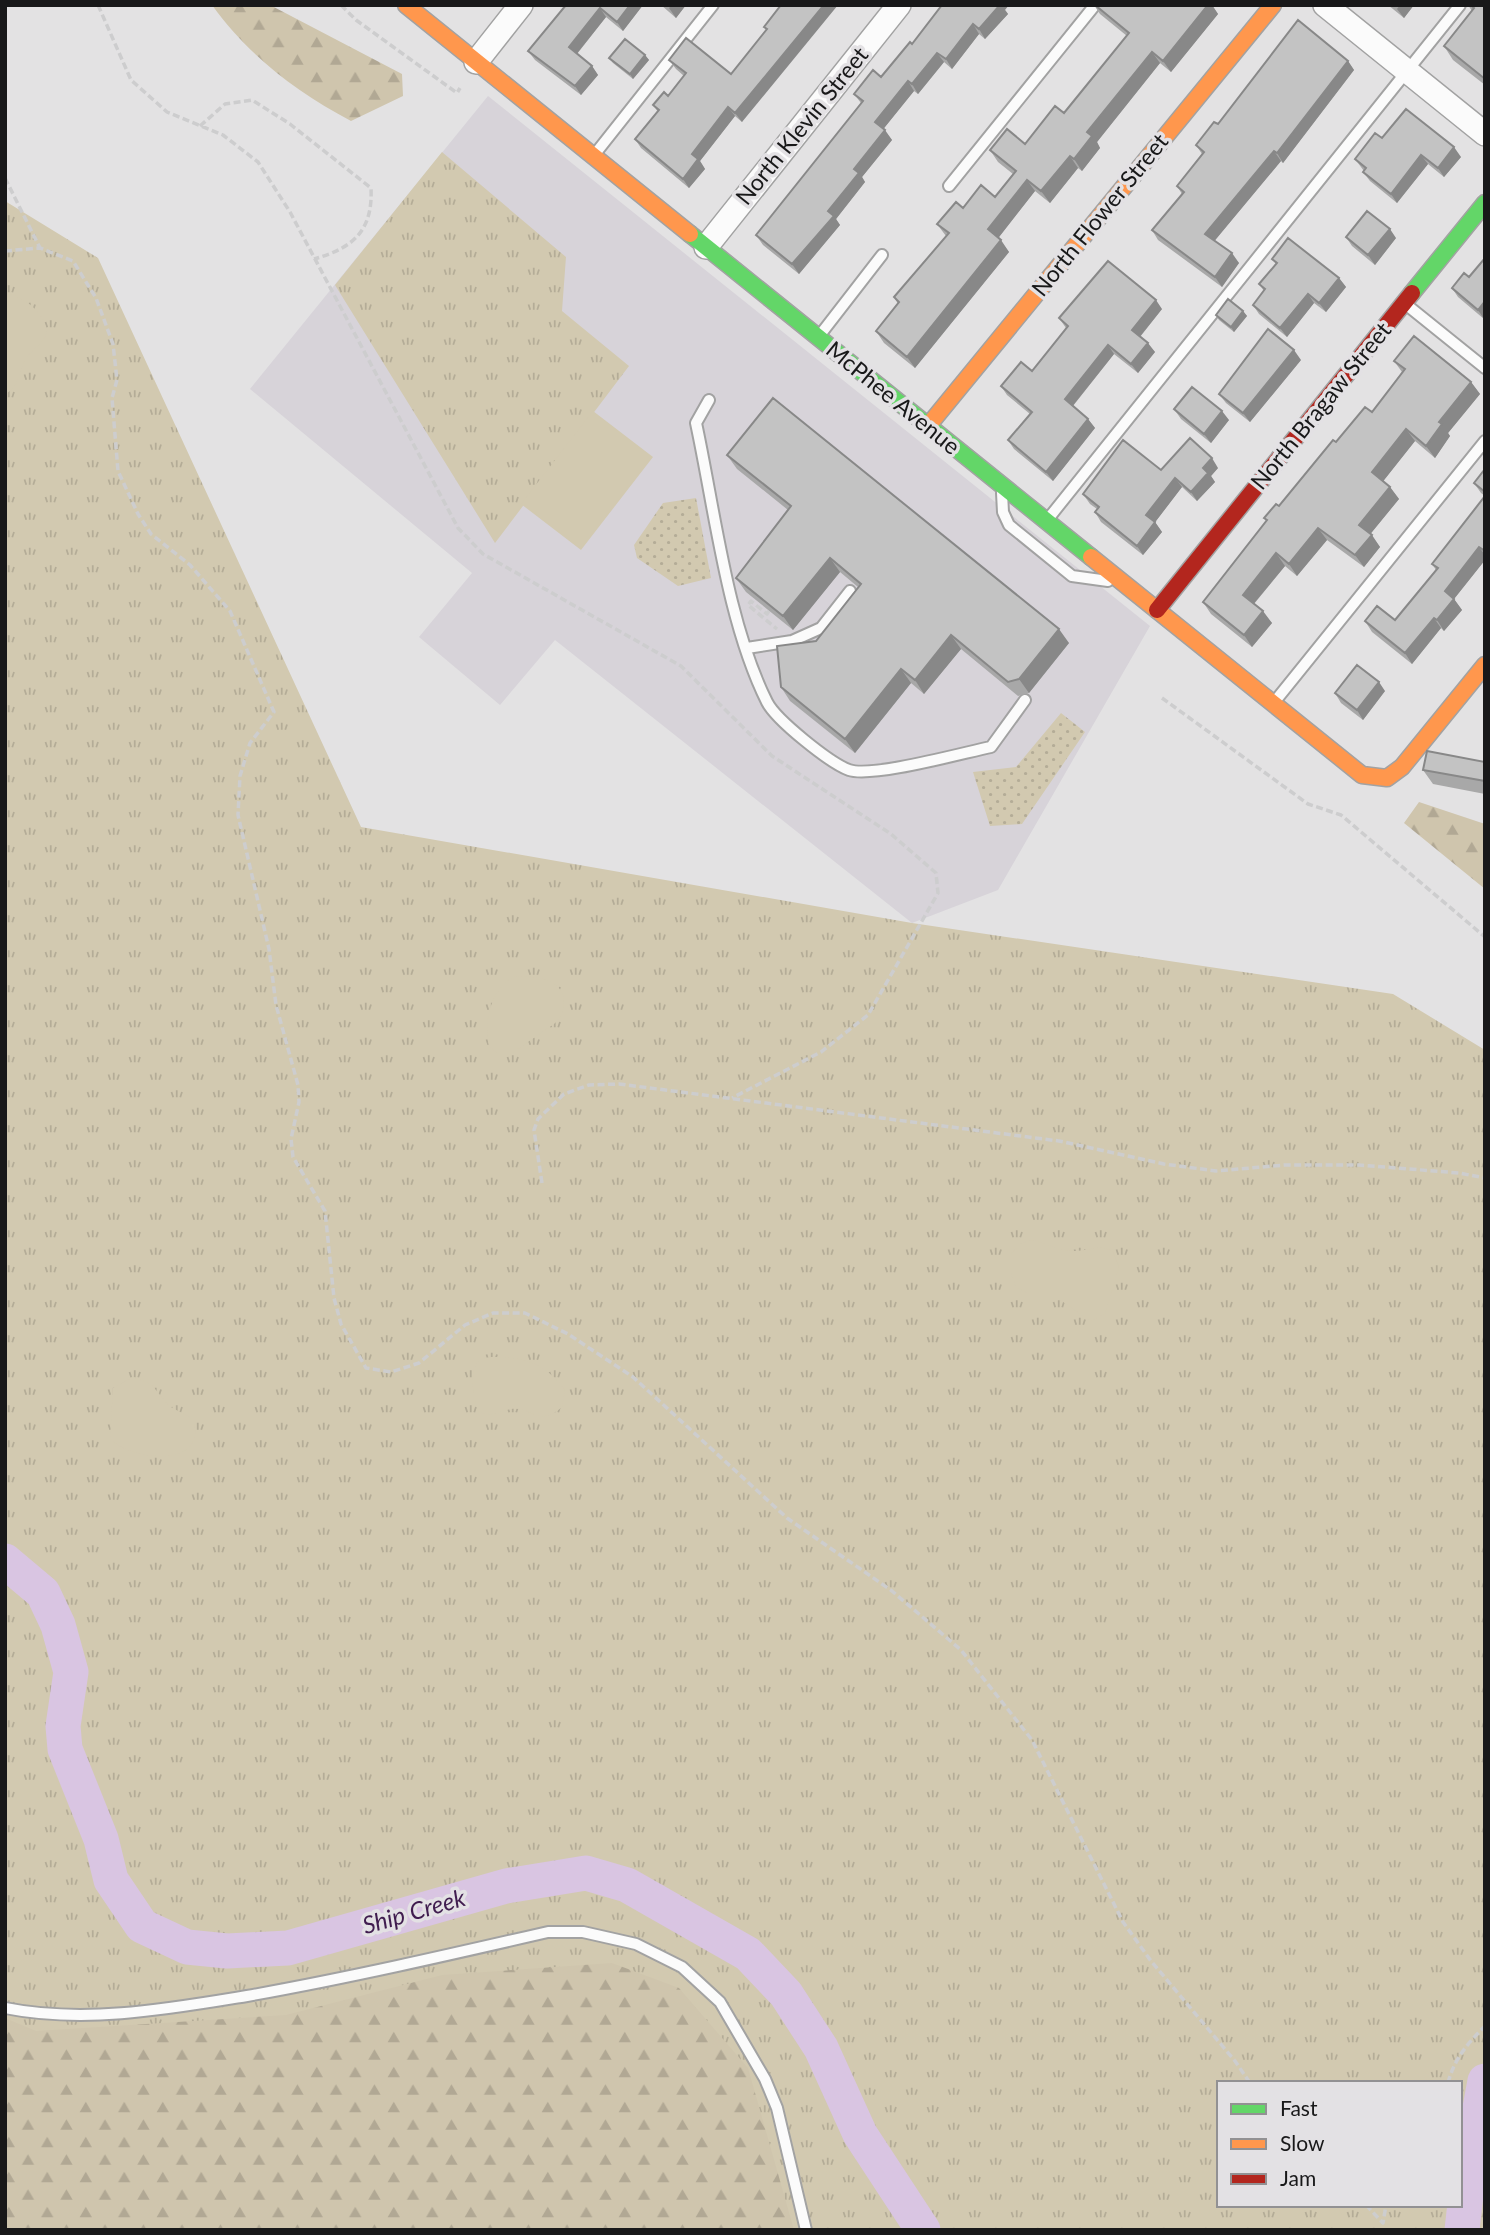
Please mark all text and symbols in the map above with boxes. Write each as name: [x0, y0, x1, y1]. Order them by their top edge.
street label: North Klevin Street: [729, 40, 874, 210]
street label: North Flower Street: [1025, 127, 1174, 301]
street label: North Bragaw Street: [1244, 315, 1397, 495]
street label: McPhee Avenue: [821, 335, 966, 460]
water label: Ship Creek: [359, 1882, 469, 1939]
legend: [1217, 2081, 1462, 2207]
text: Fast: [1280, 2095, 1318, 2120]
text: Slow: [1280, 2130, 1325, 2155]
text: Jam: [1280, 2165, 1316, 2190]

